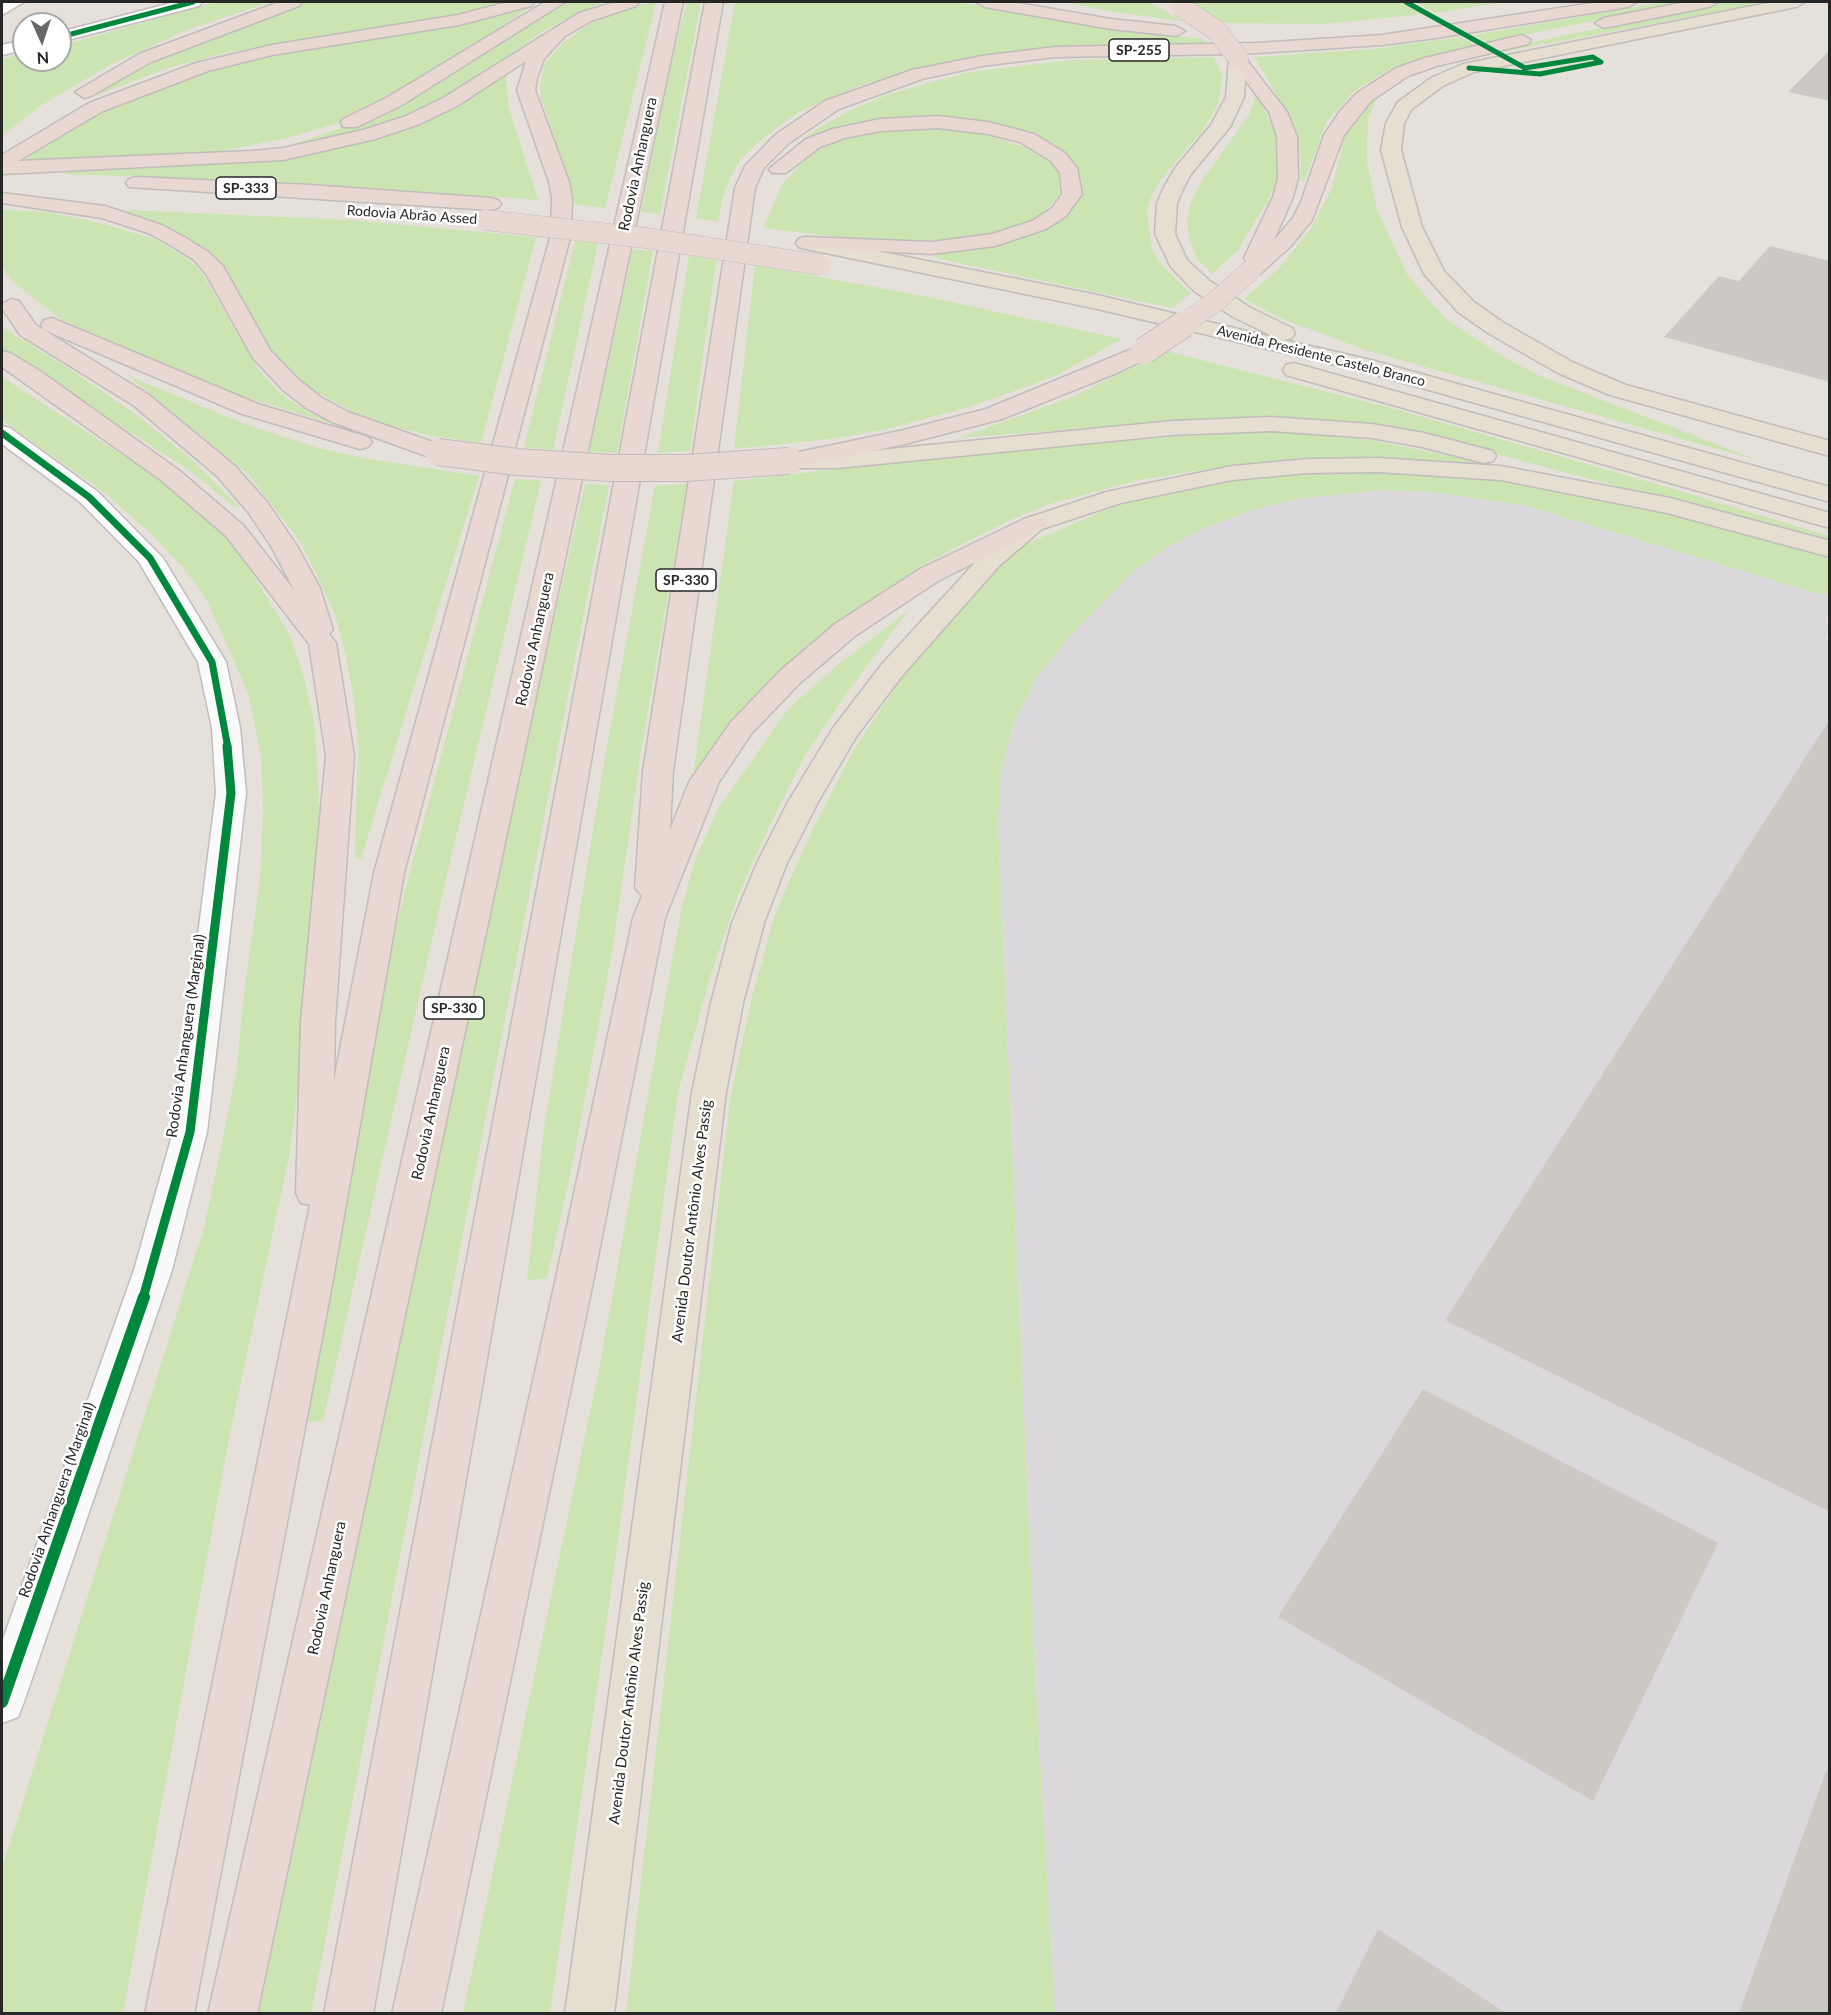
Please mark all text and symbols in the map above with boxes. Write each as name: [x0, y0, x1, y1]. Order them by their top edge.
north arrow: [12, 12, 72, 72]
road number: SP-255: [1109, 39, 1169, 61]
text: N: [36, 49, 50, 68]
street label: Rodovia Anhanguera: [615, 95, 661, 233]
road number: SP-333: [216, 177, 276, 199]
street label: Rodovia Abrão Assed: [346, 202, 478, 228]
street label: Avenida Presidente Castelo Branco: [1215, 322, 1427, 390]
road number: SP-330: [656, 569, 716, 591]
street label: Rodovia Anhanguera: [512, 570, 558, 708]
street label: Rodovia Anhanguera (Marginal): [163, 933, 209, 1139]
road number: SP-330: [424, 997, 484, 1019]
street label: Rodovia Anhanguera: [408, 1044, 454, 1182]
street label: Avenida Doutor Antônio Alves Passig: [668, 1099, 716, 1343]
street label: Rodovia Anhanguera (Marginal): [15, 1400, 99, 1600]
street label: Rodovia Anhanguera: [304, 1519, 350, 1657]
street label: Avenida Doutor Antônio Alves Passig: [605, 1581, 653, 1825]

